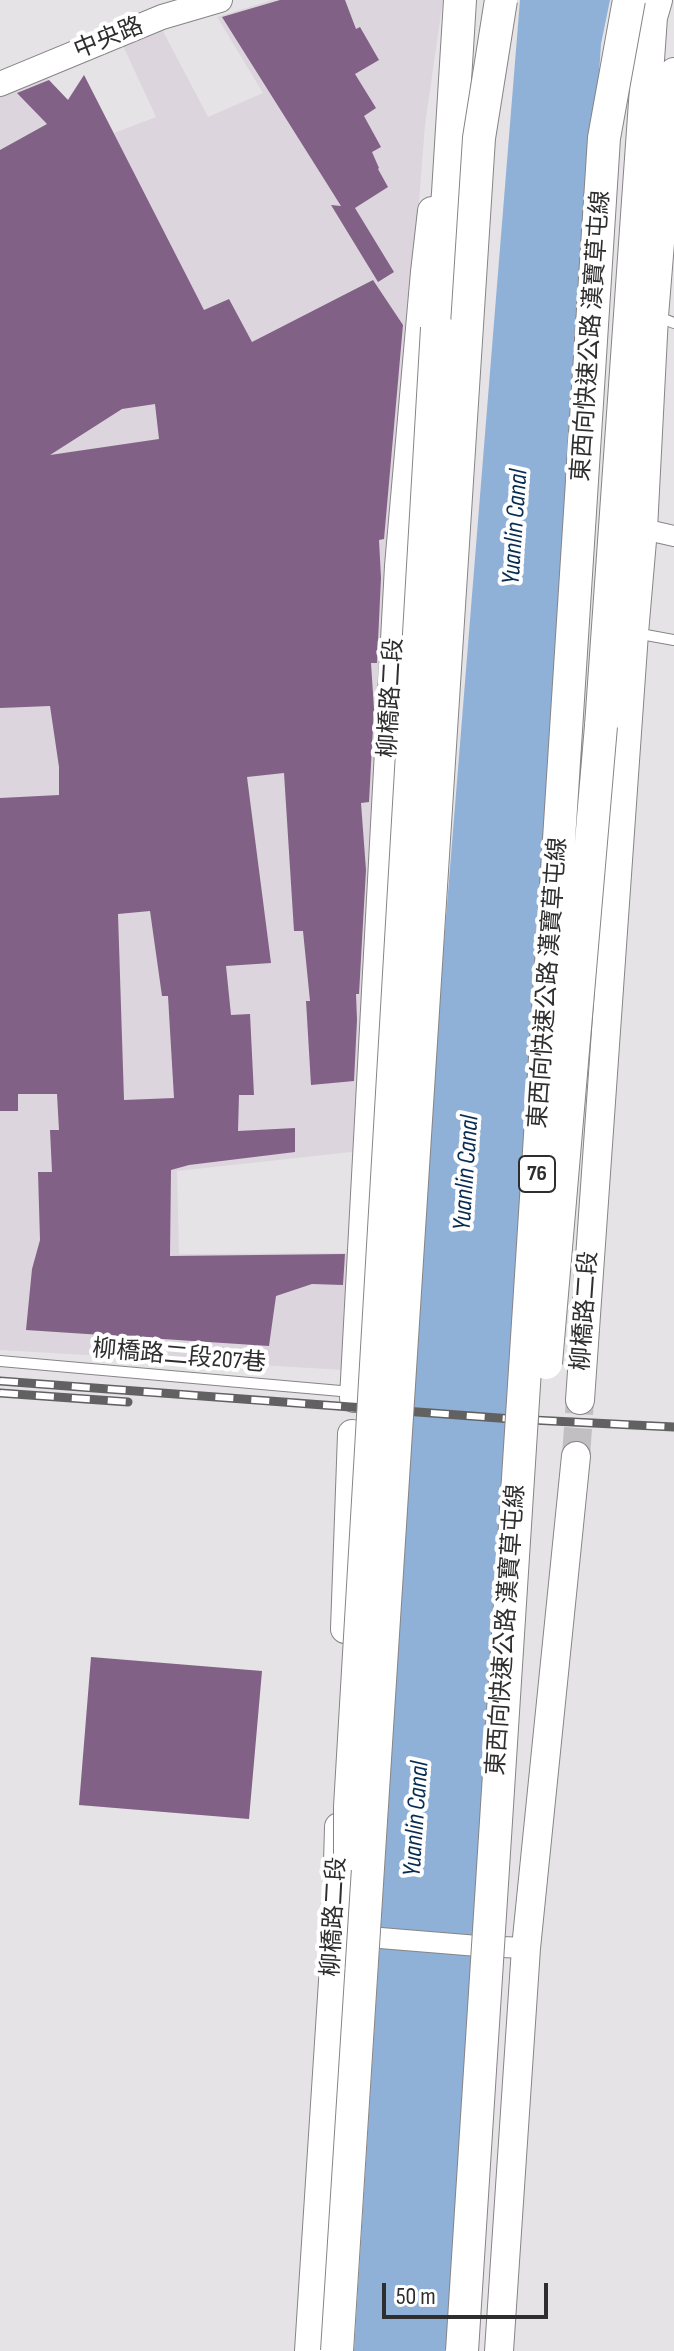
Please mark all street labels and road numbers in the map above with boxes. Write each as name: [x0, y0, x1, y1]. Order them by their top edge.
street label: 中央路: [70, 12, 148, 66]
street label: 東西向快速公路 漢寶草屯線: [567, 189, 617, 483]
street label: 柳橋路二段: [374, 637, 410, 759]
street label: 東西向快速公路 漢寶草屯線: [524, 836, 574, 1130]
road number: 76: [519, 1156, 555, 1192]
street label: 柳橋路二段: [567, 1250, 605, 1372]
street label: 柳橋路二段207巷: [91, 1335, 267, 1379]
street label: 東西向快速公路 漢寶草屯線: [482, 1483, 532, 1777]
street label: 柳橋路二段: [317, 1856, 353, 1978]

